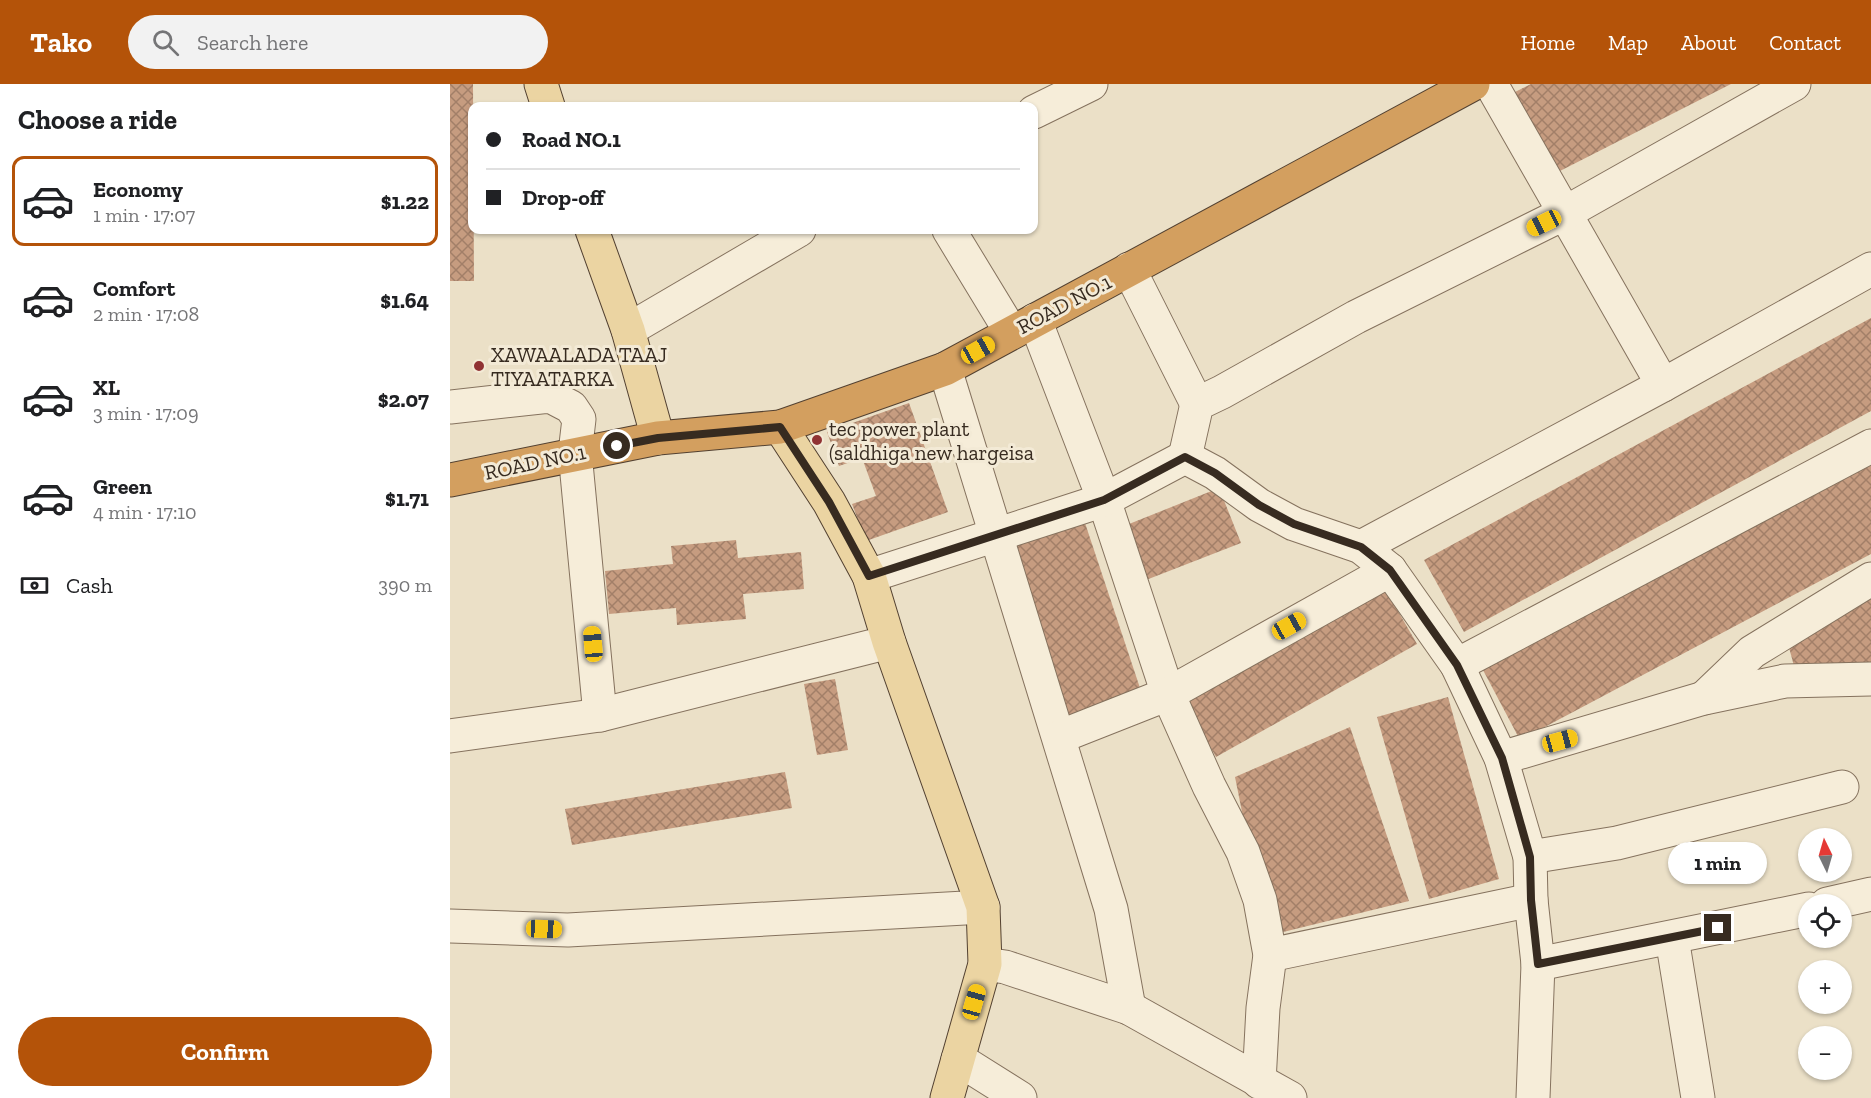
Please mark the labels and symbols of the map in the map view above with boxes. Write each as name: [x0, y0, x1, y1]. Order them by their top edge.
car: [1524, 207, 1564, 239]
street label: ROAD NO.1: [1013, 269, 1115, 339]
car: [958, 333, 998, 367]
place label: XAWAALADA TAAJ TIYAATARKA: [491, 342, 667, 391]
marker: XAWAALADA TAAJ TIYAATARKA: [472, 359, 486, 373]
place label: tec power plant (saldhiga new hargeisa: [829, 416, 1034, 465]
route start: [603, 432, 630, 459]
marker: tec power plant (saldhiga new hargeisa: [810, 433, 824, 447]
street label: ROAD NO.1: [482, 439, 588, 485]
car: [1269, 609, 1309, 643]
car: [582, 625, 604, 663]
car: [1540, 728, 1580, 754]
north arrow: [1798, 828, 1852, 882]
callout: 1 min: [1668, 841, 1768, 883]
route end: [1704, 914, 1731, 941]
car: [526, 919, 562, 939]
car: [960, 982, 988, 1022]

